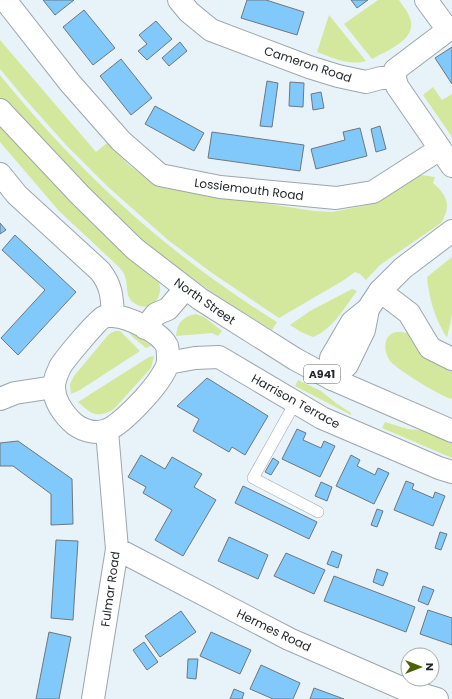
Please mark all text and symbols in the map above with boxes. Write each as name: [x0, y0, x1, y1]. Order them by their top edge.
street label: Cameron Road: [262, 42, 354, 86]
street label: Lossiemouth Road: [193, 174, 305, 204]
street label: North Street: [171, 274, 239, 328]
road number: A941: [304, 365, 340, 383]
street label: Harrison Terrace: [249, 370, 343, 432]
street label: Fulmar Road: [96, 550, 124, 628]
street label: Hermes Road: [234, 605, 314, 655]
north arrow: [400, 647, 440, 687]
text: N: [422, 663, 438, 671]

